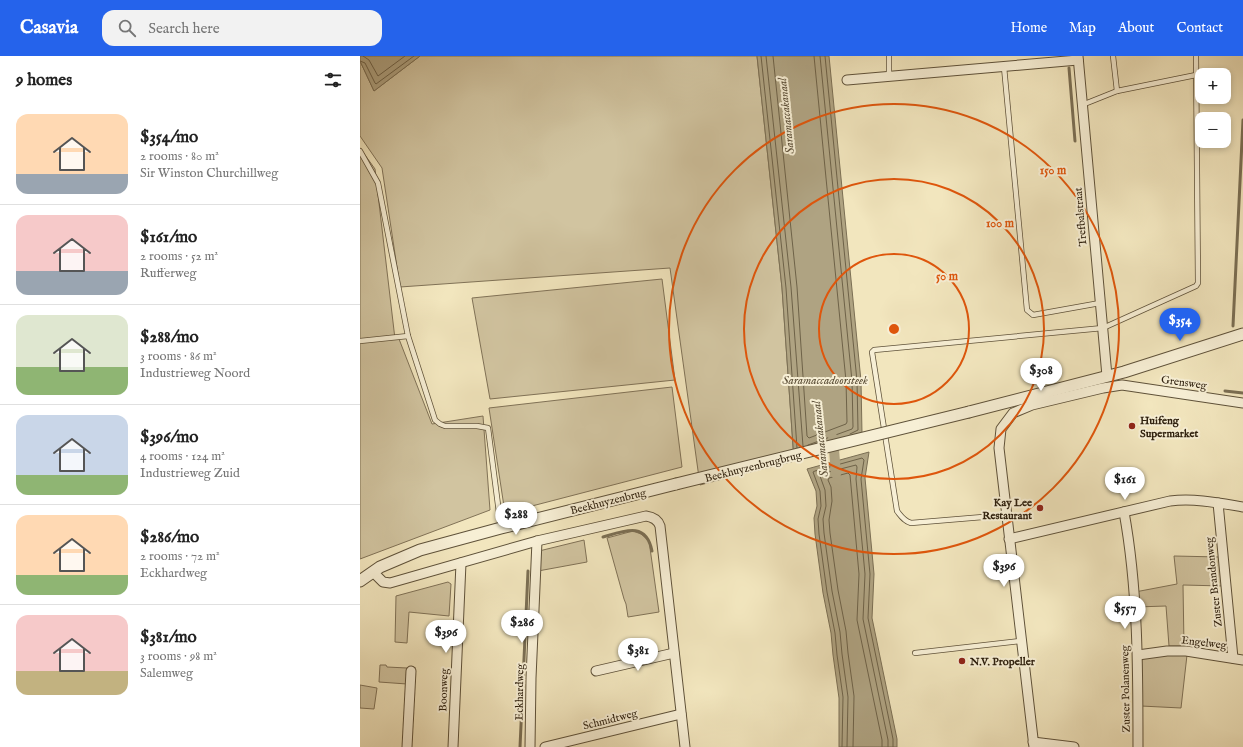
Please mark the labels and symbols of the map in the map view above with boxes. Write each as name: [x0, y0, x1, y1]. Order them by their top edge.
water label: Saramaccakanaal: [775, 76, 798, 155]
text: 150 m: [1040, 163, 1067, 178]
street label: Trefbalstraat: [1071, 187, 1091, 247]
text: 100 m: [986, 216, 1015, 231]
text: 50 m: [936, 269, 959, 284]
pin: $354: [1156, 308, 1204, 342]
centre of rings: [887, 322, 901, 336]
pin: $308: [1017, 358, 1065, 392]
water label: Saramaccadoorsteek: [782, 373, 868, 388]
street label: Grensweg: [1160, 373, 1209, 393]
water label: Saramaccakanaal: [809, 399, 832, 478]
place label: Huifeng Supermarket: [1140, 414, 1199, 441]
marker: Huifeng Supermarket: [1127, 421, 1137, 431]
street label: Beekhuyzenbrugbrug: [703, 448, 804, 486]
pin: $161: [1101, 467, 1149, 501]
street label: Beekhuyzenbrug: [569, 486, 649, 518]
place label: Kay Lee Restaurant: [982, 496, 1032, 523]
pin: $288: [492, 502, 540, 536]
marker: Kay Lee Restaurant: [1035, 503, 1045, 513]
street label: Zuster Brandonweg: [1202, 535, 1226, 627]
pin: $396: [980, 554, 1028, 588]
pin: $557: [1101, 596, 1149, 630]
pin: $286: [498, 610, 546, 644]
pin: $396: [422, 620, 470, 654]
street label: Engelweg: [1180, 633, 1228, 653]
pin: $381: [614, 638, 662, 672]
street label: Zuster Polanenweg: [1118, 644, 1134, 733]
place label: N.V. Propeller: [969, 655, 1036, 669]
marker: N.V. Propeller: [957, 656, 967, 666]
street label: Eckhardweg: [513, 662, 528, 721]
street label: Boonweg: [436, 667, 452, 712]
street label: Schmidtweg: [582, 706, 640, 733]

